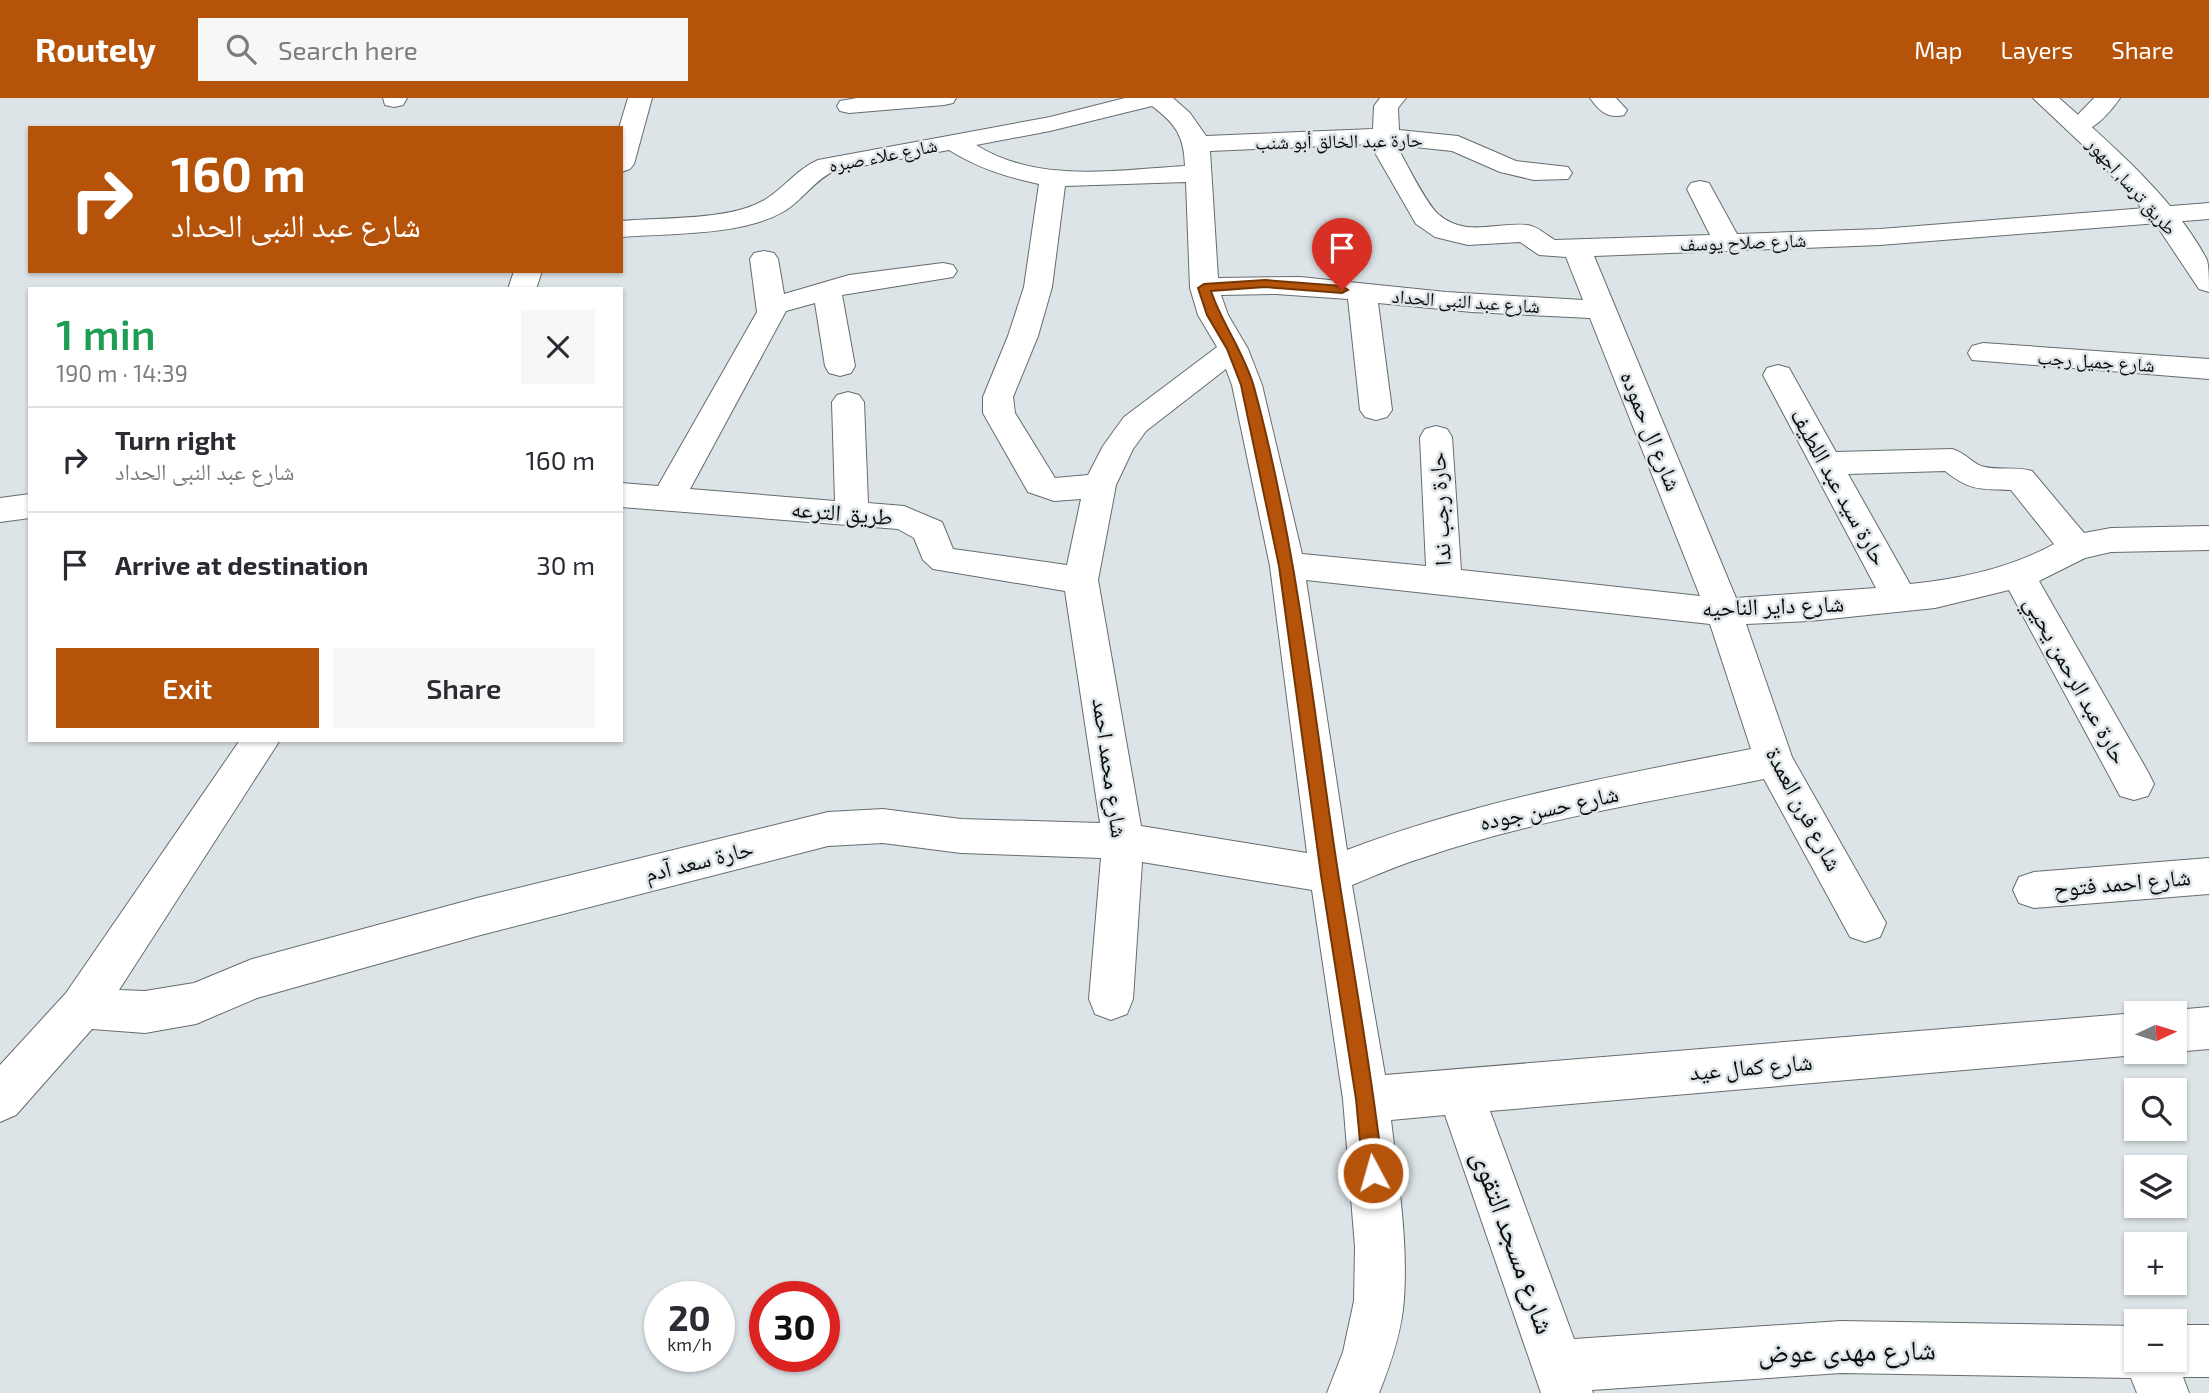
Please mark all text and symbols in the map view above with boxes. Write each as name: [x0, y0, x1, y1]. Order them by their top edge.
search box: [198, 18, 688, 81]
text: Routely: [35, 29, 156, 69]
icon: search: [222, 30, 260, 68]
text: Search here: [278, 34, 418, 65]
text: Map: [1914, 35, 1962, 64]
text: Layers: [2000, 35, 2073, 64]
text: Share: [2111, 35, 2174, 64]
street label: حارة عبد الخالق أبو شنب: [1255, 128, 1423, 154]
street label: طريق ترسا, اجهور: [2081, 131, 2182, 240]
street label: شارع علاء صبره: [827, 133, 939, 177]
text: 160 m: [171, 143, 306, 202]
icon: right: [56, 154, 147, 245]
text: شارع عبد النبى الحداد: [171, 205, 421, 243]
pin: [1312, 218, 1372, 290]
street label: شارع صلاح يوسف: [1679, 228, 1807, 256]
icon: arrive: [1323, 229, 1361, 267]
street label: شارع عبد النبى الحداد: [1391, 284, 1541, 318]
text: 1 min: [56, 308, 156, 358]
button: close: [521, 310, 595, 384]
street label: شارع جميل رجب: [2037, 345, 2155, 377]
text: 190 m · 14:39: [56, 359, 188, 387]
street label: شارع ال حموده: [1613, 367, 1689, 495]
street label: حارة سيد عبد اللطيف: [1785, 403, 1895, 570]
text: Turn right: [115, 424, 236, 455]
icon: right: [56, 441, 94, 479]
text: 160 m: [526, 444, 595, 475]
street label: حارة رجب ندا: [1422, 451, 1457, 567]
text: شارع عبد النبى الحداد: [115, 457, 295, 485]
street label: طريق الترعه: [790, 494, 894, 531]
icon: arrive: [56, 546, 94, 584]
text: Arrive at destination: [115, 549, 368, 580]
text: 30 m: [536, 549, 595, 580]
street label: شارع داير الناحيه: [1701, 589, 1845, 623]
street label: حارة عبد الرحمن يحيي: [2014, 591, 2135, 771]
button: Exit: [56, 648, 319, 728]
button: Share: [333, 648, 595, 728]
street label: شارع محمد احمد: [1085, 696, 1135, 840]
street label: شارع فرن العمدة: [1759, 742, 1849, 876]
street label: شارع حسن جوده: [1477, 779, 1621, 837]
street label: حارة سعد آدم: [642, 833, 757, 890]
street label: شارع احمد فتوح: [2052, 862, 2192, 904]
north arrow: [2124, 1001, 2188, 1064]
map controls: [2124, 1001, 2187, 1372]
street label: شارع كمال عيد: [1688, 1047, 1814, 1087]
button: search: [2124, 1078, 2187, 1141]
position arrow: [1336, 1136, 1410, 1210]
street label: شارع مسجد التقوى: [1464, 1145, 1564, 1339]
button: layers: [2124, 1155, 2187, 1218]
button: +: [2124, 1232, 2187, 1295]
speed limit sign: 30: [749, 1281, 840, 1372]
text: 20: [668, 1296, 711, 1338]
button: −: [2124, 1309, 2187, 1372]
street label: شارع مهدى عوض: [1758, 1331, 1936, 1371]
text: km/h: [667, 1333, 712, 1355]

